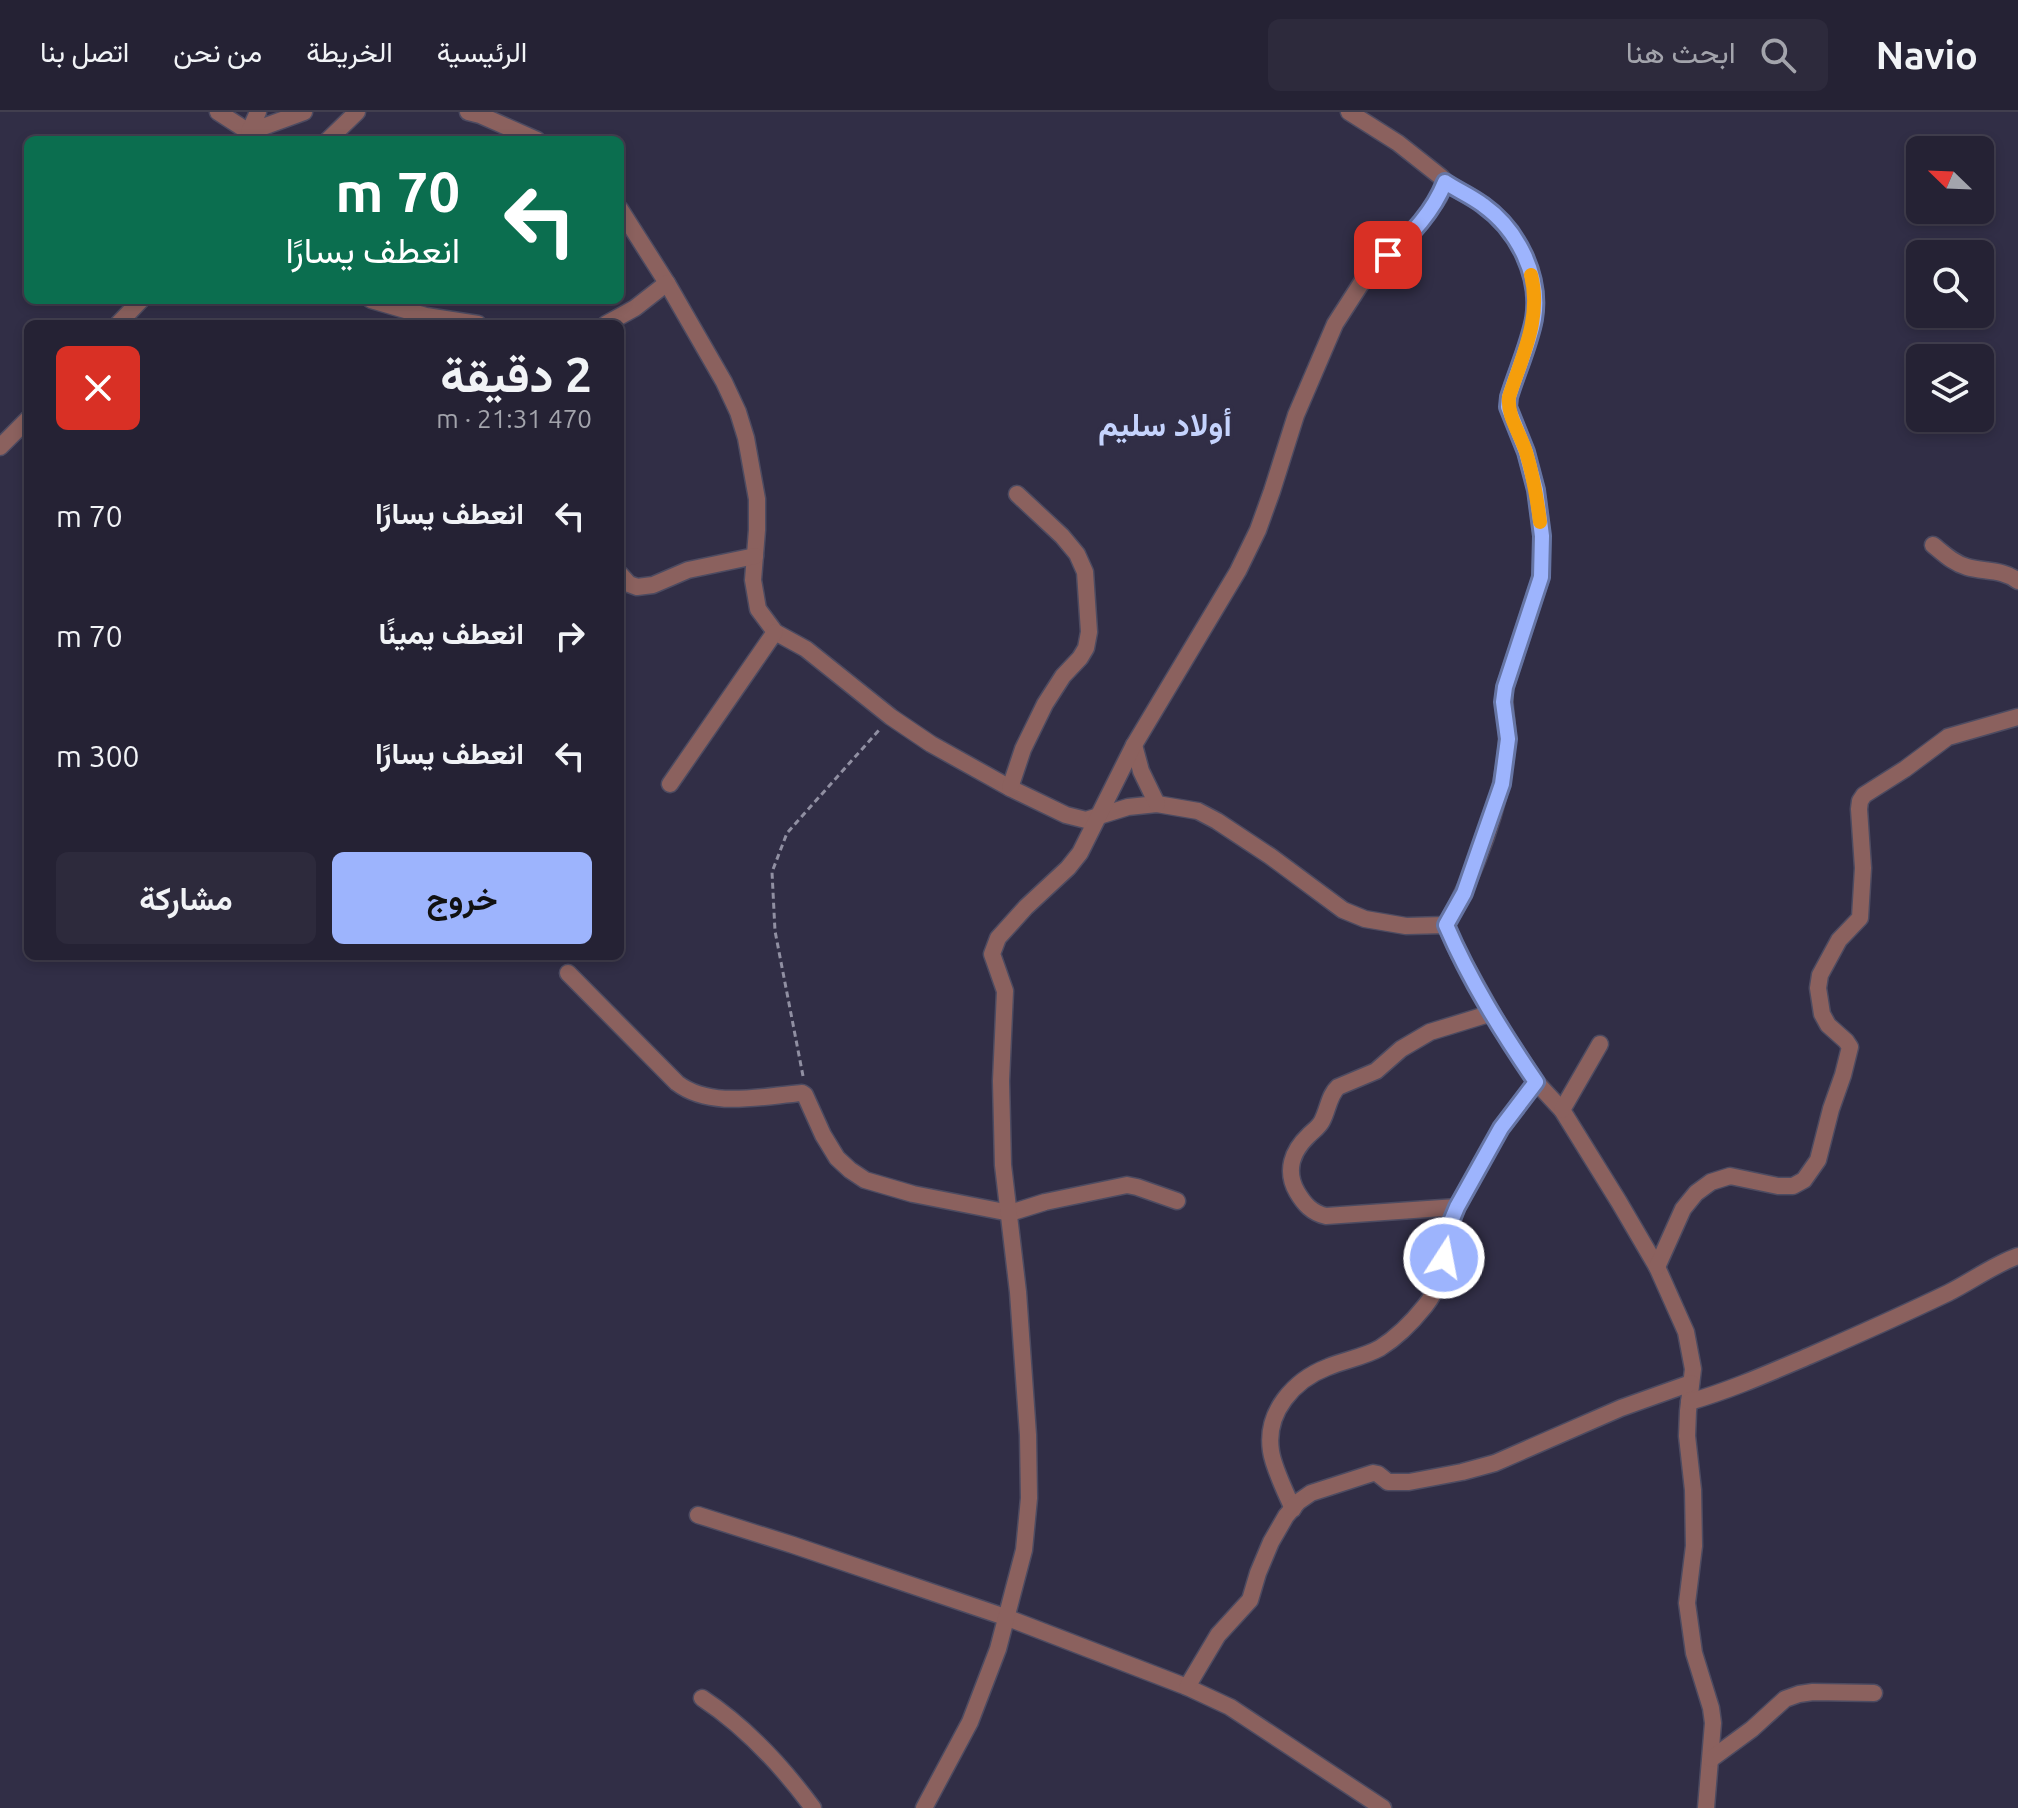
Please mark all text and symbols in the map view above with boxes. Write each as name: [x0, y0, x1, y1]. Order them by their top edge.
search box: [1268, 19, 1828, 91]
icon: search: [1756, 33, 1800, 77]
text: Navio: [1876, 34, 1978, 76]
text: ابحث هنا: [1626, 35, 1736, 69]
text: اتصل بنا: [40, 36, 129, 67]
text: من نحن: [173, 36, 262, 67]
text: الخريطة: [306, 36, 393, 67]
text: الرئيسية: [437, 36, 527, 67]
north arrow: [1906, 136, 1994, 224]
map controls: [1906, 136, 1994, 432]
text: 70 m: [335, 160, 460, 223]
icon: left: [488, 168, 592, 272]
pin: [1354, 221, 1422, 289]
text: انعطف يسارًا: [286, 229, 460, 270]
icon: arrive: [1366, 233, 1410, 277]
button: search: [1906, 240, 1994, 328]
button: layers: [1906, 344, 1994, 432]
button: close: [56, 346, 140, 430]
text: 2 دقيقة: [440, 347, 592, 401]
text: 470 m · 21:31: [436, 404, 592, 433]
district label: أولاد سليم: [1098, 406, 1232, 446]
icon: left: [548, 494, 592, 538]
text: انعطف يسارًا: [375, 496, 524, 530]
text: 70 m: [56, 499, 123, 533]
icon: right: [548, 614, 592, 658]
text: انعطف يمينًا: [379, 616, 524, 650]
text: 70 m: [56, 619, 123, 653]
icon: left: [548, 734, 592, 778]
text: انعطف يسارًا: [375, 736, 524, 770]
text: 300 m: [56, 739, 140, 773]
button: مشاركة: [56, 852, 316, 944]
button: خروج: [332, 852, 592, 944]
position arrow: [1402, 1216, 1486, 1300]

